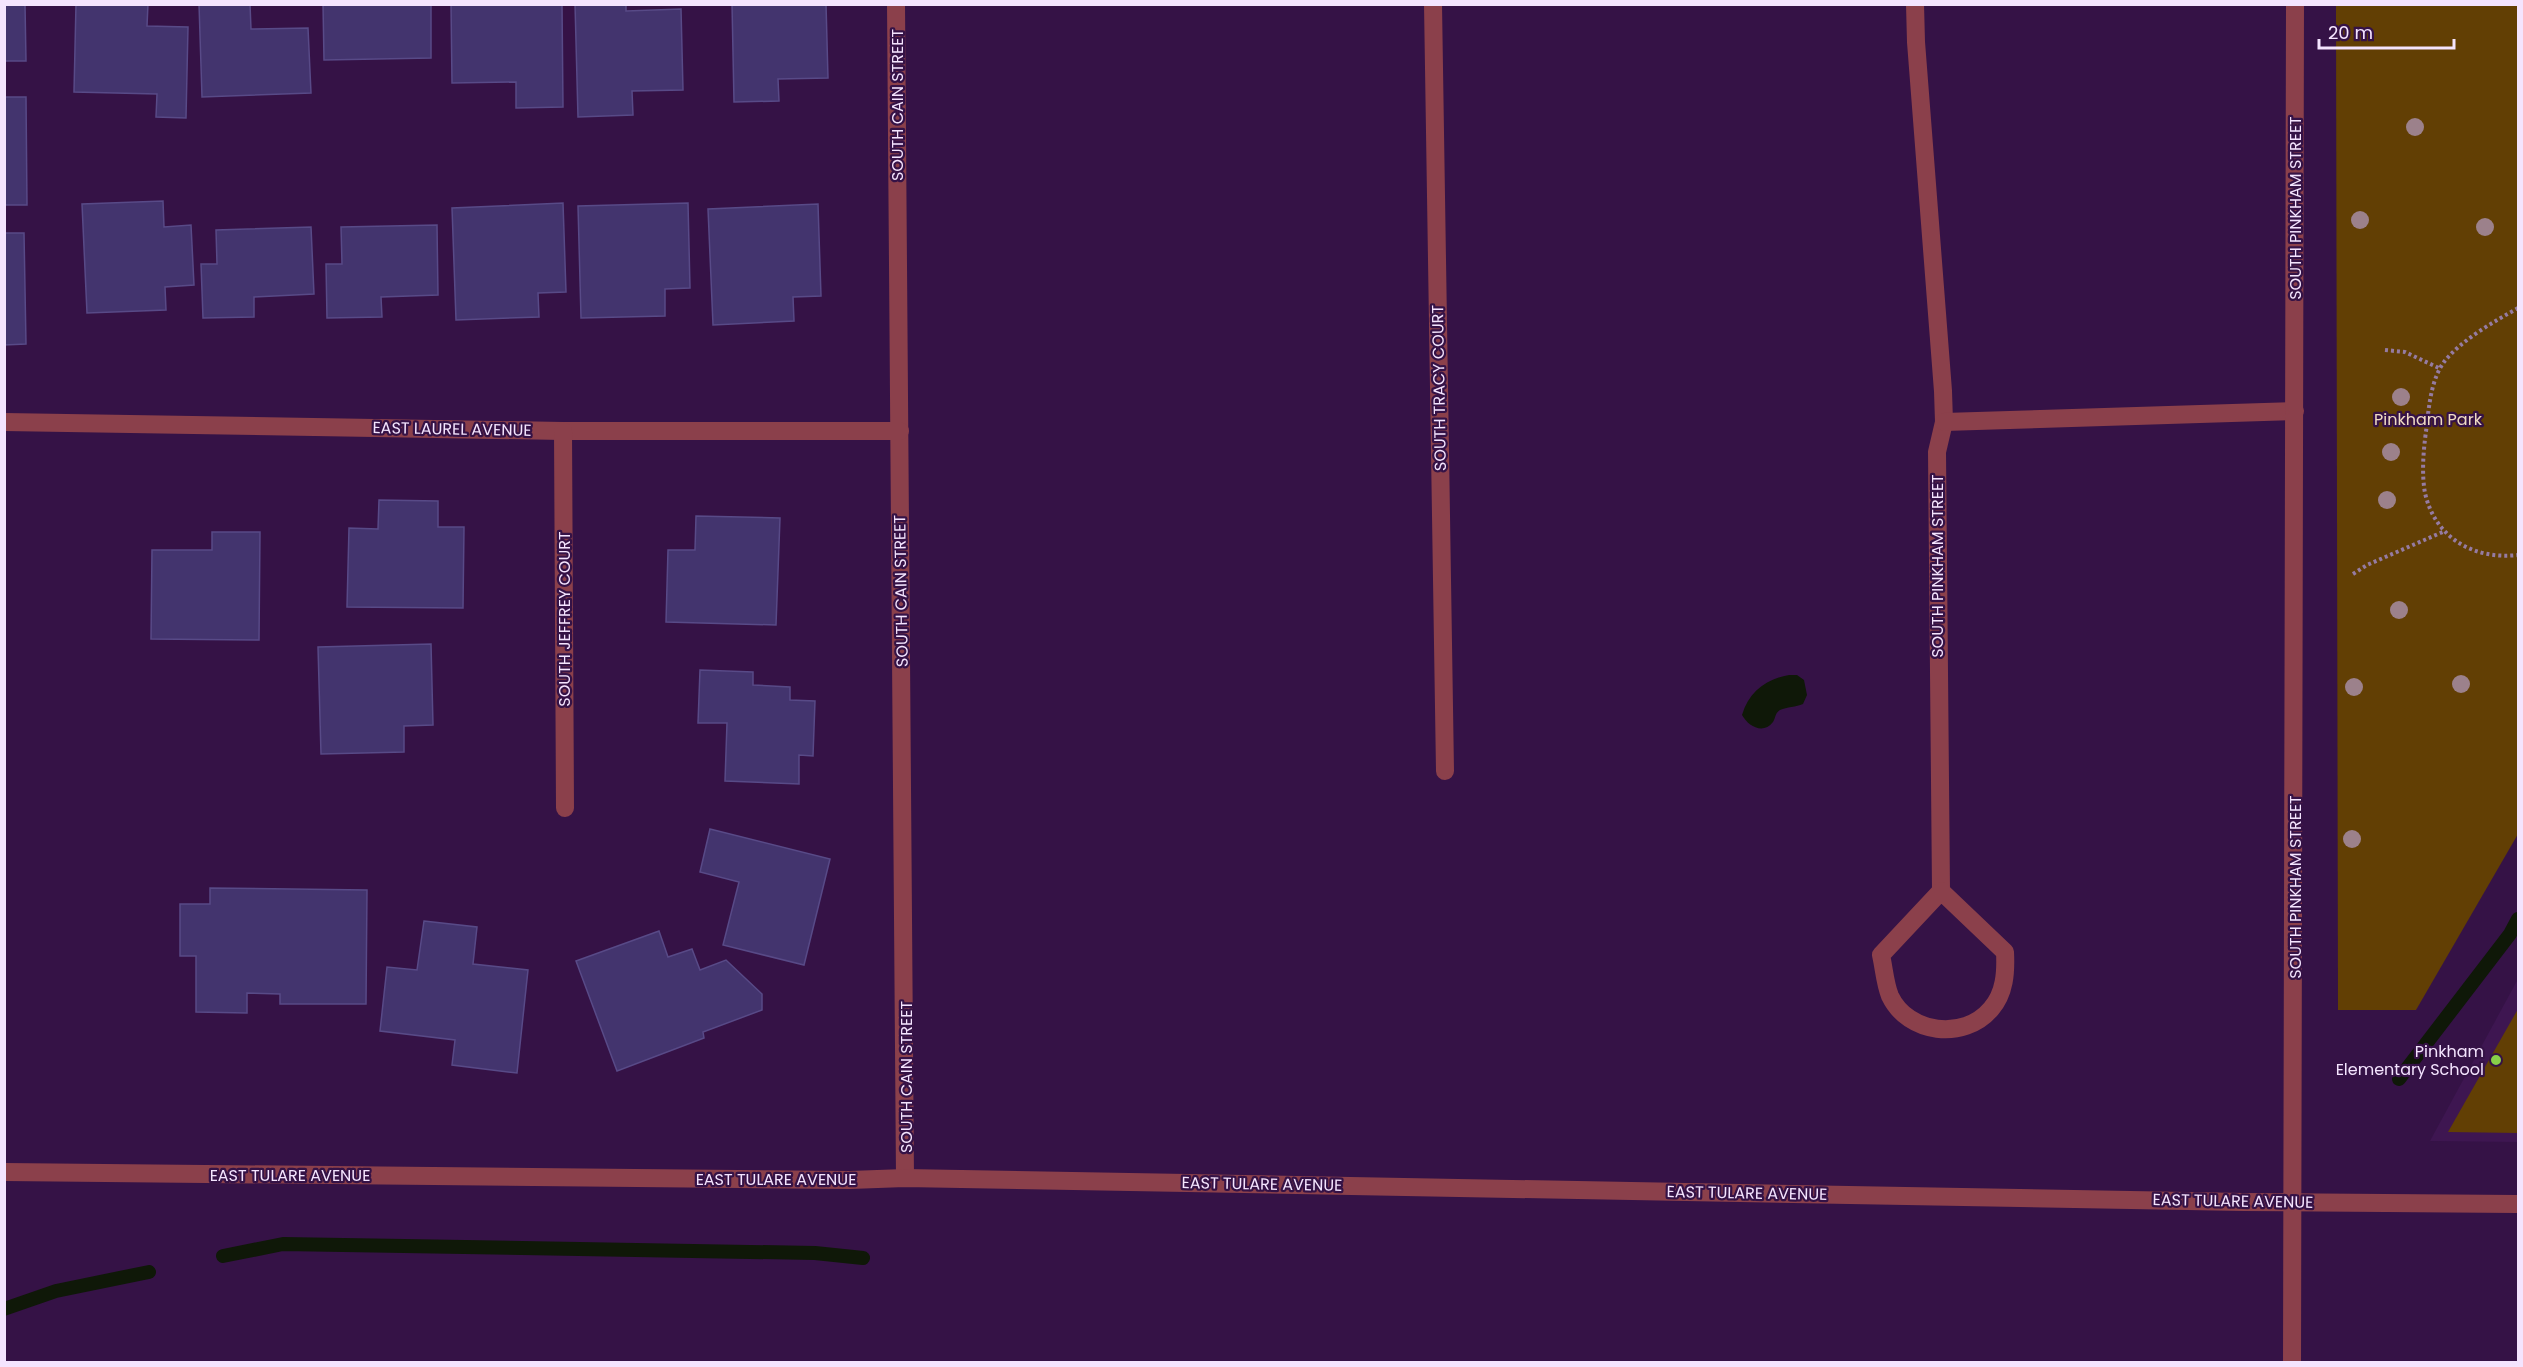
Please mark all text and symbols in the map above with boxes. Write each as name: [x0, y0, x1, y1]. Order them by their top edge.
scale bar: [2319, 12, 2454, 50]
text: 20 m: [2328, 20, 2373, 45]
street label: SOUTH CAIN STREET: [886, 29, 909, 181]
street label: SOUTH PINKHAM STREET: [2284, 116, 2307, 300]
street label: SOUTH TRACY COURT: [1426, 304, 1452, 471]
park label: Pinkham Park: [2374, 408, 2483, 431]
street label: EAST LAUREL AVENUE: [372, 416, 532, 442]
street label: SOUTH PINKHAM STREET: [1926, 474, 1949, 658]
street label: SOUTH CAIN STREET: [888, 514, 914, 667]
street label: SOUTH JEFFREY COURT: [553, 531, 576, 707]
street label: SOUTH PINKHAM STREET: [2284, 795, 2307, 979]
street label: SOUTH CAIN STREET: [895, 1001, 918, 1153]
place label: Pinkham Elementary School: [2336, 1040, 2484, 1081]
marker: Pinkham Elementary School: [2489, 1053, 2503, 1067]
street label: EAST TULARE AVENUE: [210, 1164, 370, 1187]
street label: EAST TULARE AVENUE: [696, 1168, 856, 1191]
street label: EAST TULARE AVENUE: [1181, 1171, 1343, 1197]
street label: EAST TULARE AVENUE: [1666, 1180, 1828, 1206]
street label: EAST TULARE AVENUE: [2152, 1188, 2314, 1214]

